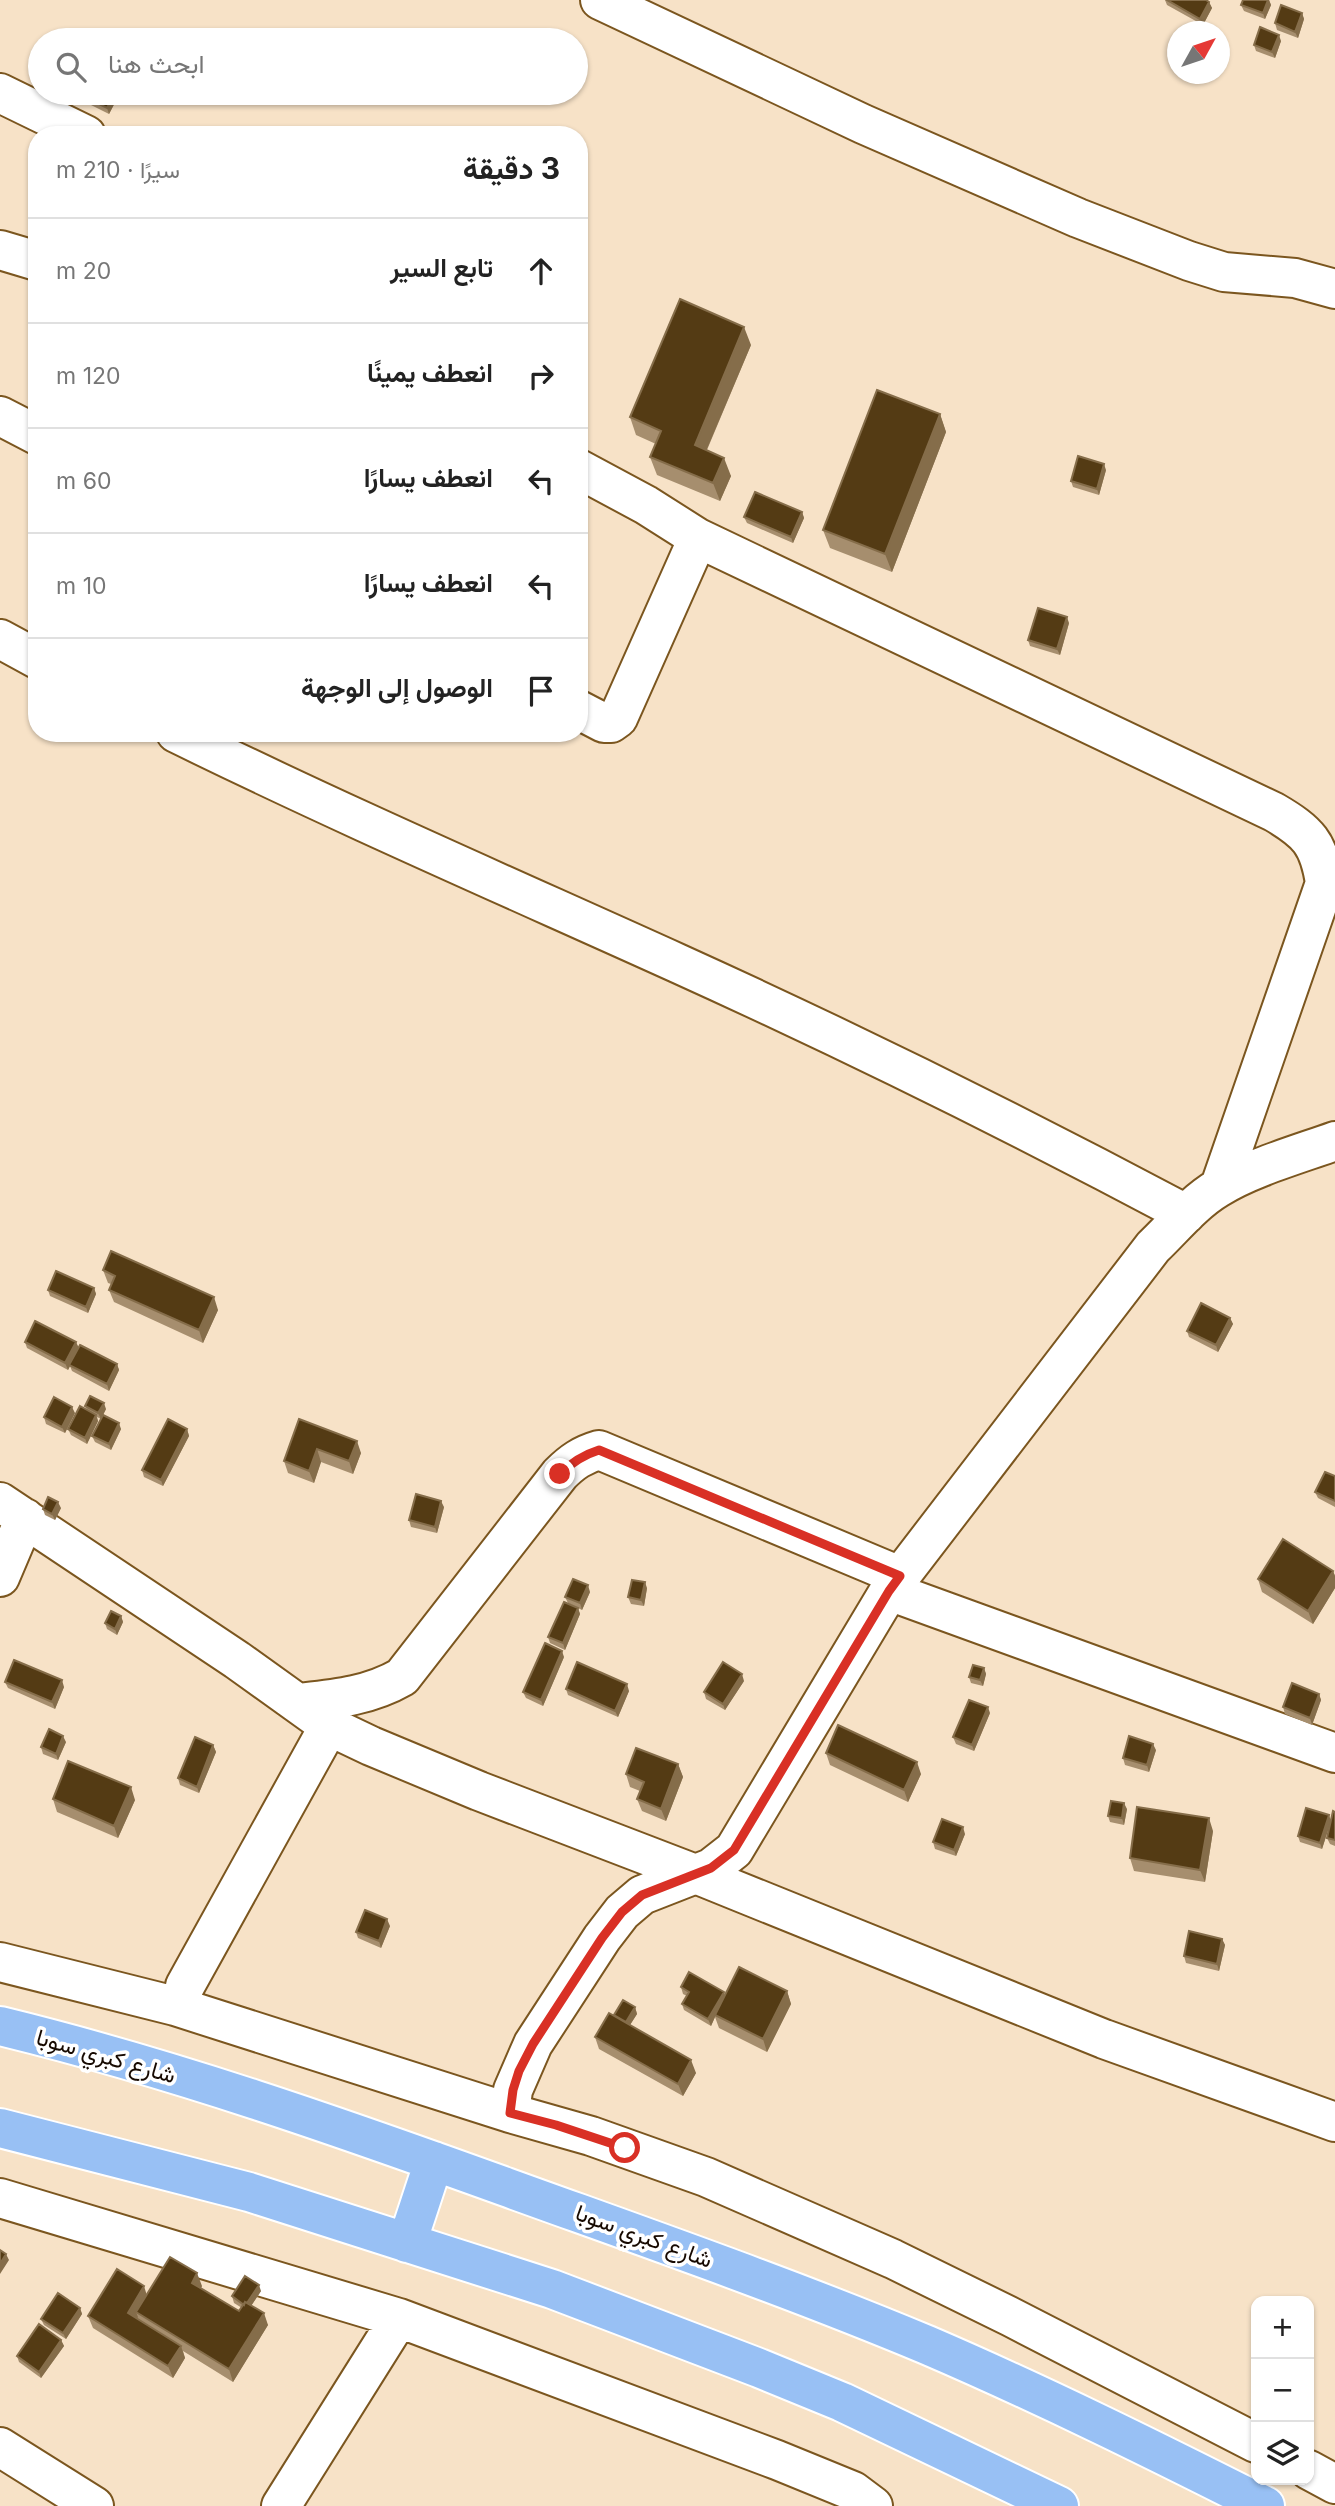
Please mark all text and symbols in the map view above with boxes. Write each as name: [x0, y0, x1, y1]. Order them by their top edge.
north arrow: [1167, 21, 1230, 84]
search box: [28, 28, 588, 105]
icon: search: [52, 48, 90, 86]
text: ابحث هنا: [108, 48, 205, 79]
text: 3 دقيقة: [463, 150, 560, 186]
text: سيرًا · 210 m: [56, 156, 180, 184]
text: تابع السير: [390, 252, 493, 283]
icon: ahead: [522, 252, 560, 290]
text: 20 m: [56, 257, 111, 285]
text: انعطف يمينًا: [367, 357, 493, 388]
icon: right: [522, 357, 560, 395]
text: 120 m: [56, 362, 121, 390]
text: انعطف يسارًا: [364, 462, 493, 493]
icon: left: [522, 462, 560, 500]
text: 60 m: [56, 467, 111, 495]
text: انعطف يسارًا: [364, 567, 493, 598]
icon: left: [522, 567, 560, 605]
text: 10 m: [56, 572, 107, 600]
text: الوصول إلى الوجهة: [301, 672, 493, 703]
icon: arrive: [522, 672, 560, 710]
route end: [544, 1458, 575, 1489]
street label: شارع كبري سوبا: [32, 2023, 179, 2094]
route start: [609, 2132, 640, 2163]
street label: شارع كبري سوبا: [570, 2198, 716, 2278]
map controls: [1251, 2296, 1314, 2485]
button: +: [1251, 2296, 1314, 2359]
button: −: [1251, 2359, 1314, 2422]
button: layers: [1251, 2422, 1314, 2485]

